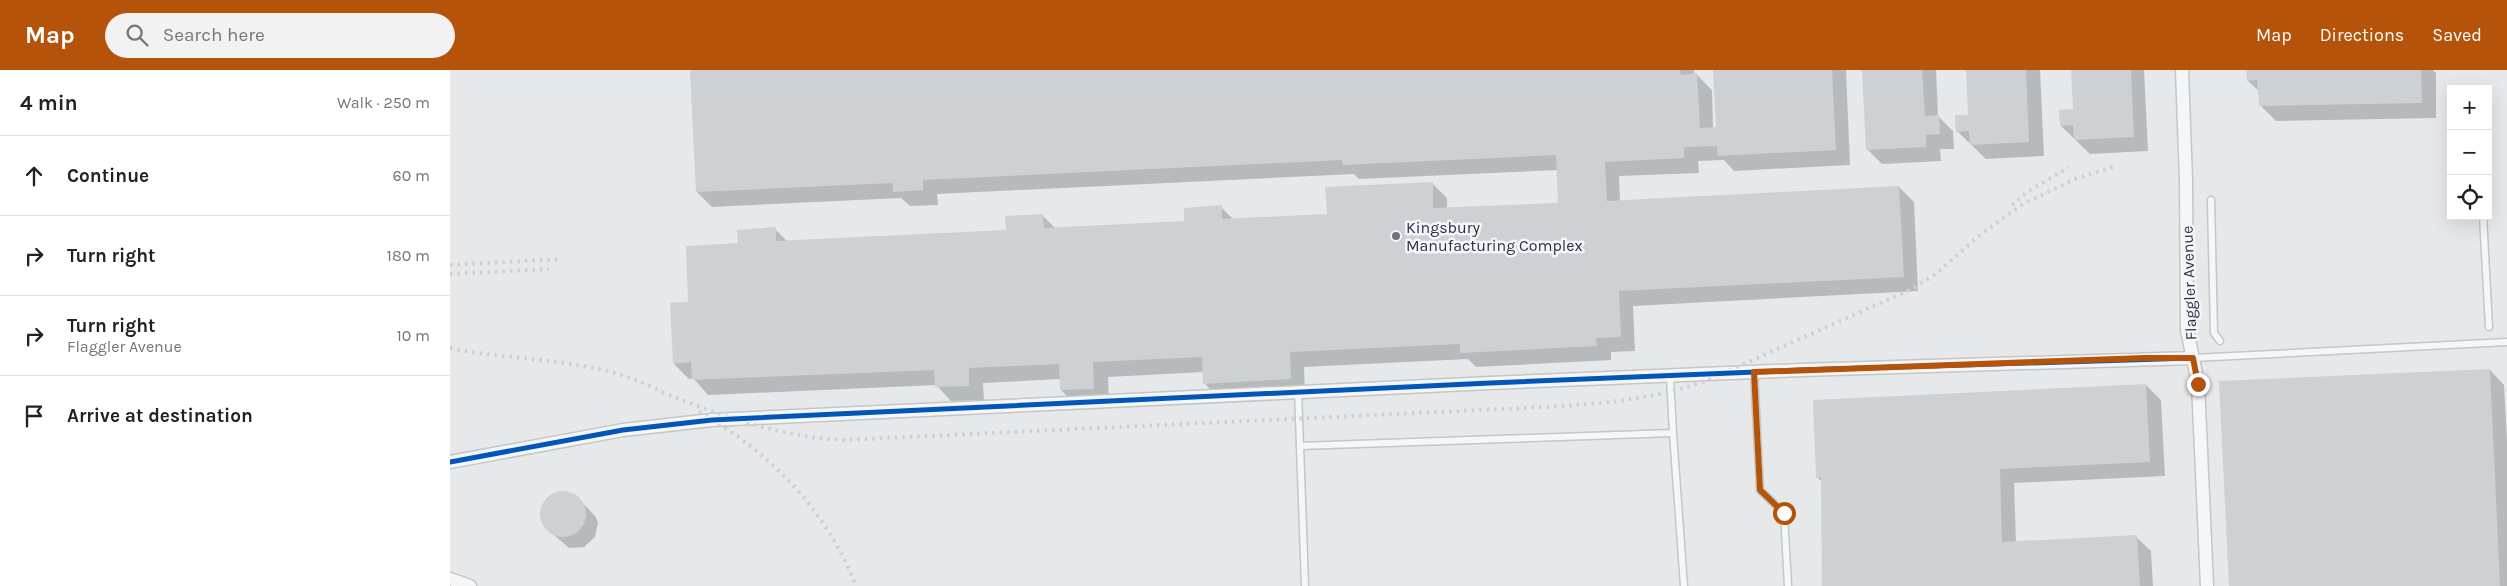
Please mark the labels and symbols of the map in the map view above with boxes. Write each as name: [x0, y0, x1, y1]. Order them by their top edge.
place label: Kingsbury Manufacturing Complex: [1406, 218, 1583, 255]
street label: Flaggler Avenue: [2178, 225, 2200, 341]
marker: Kingsbury Manufacturing Complex: [1390, 230, 1402, 242]
route end: [2187, 373, 2210, 396]
route start: [1773, 502, 1796, 525]

